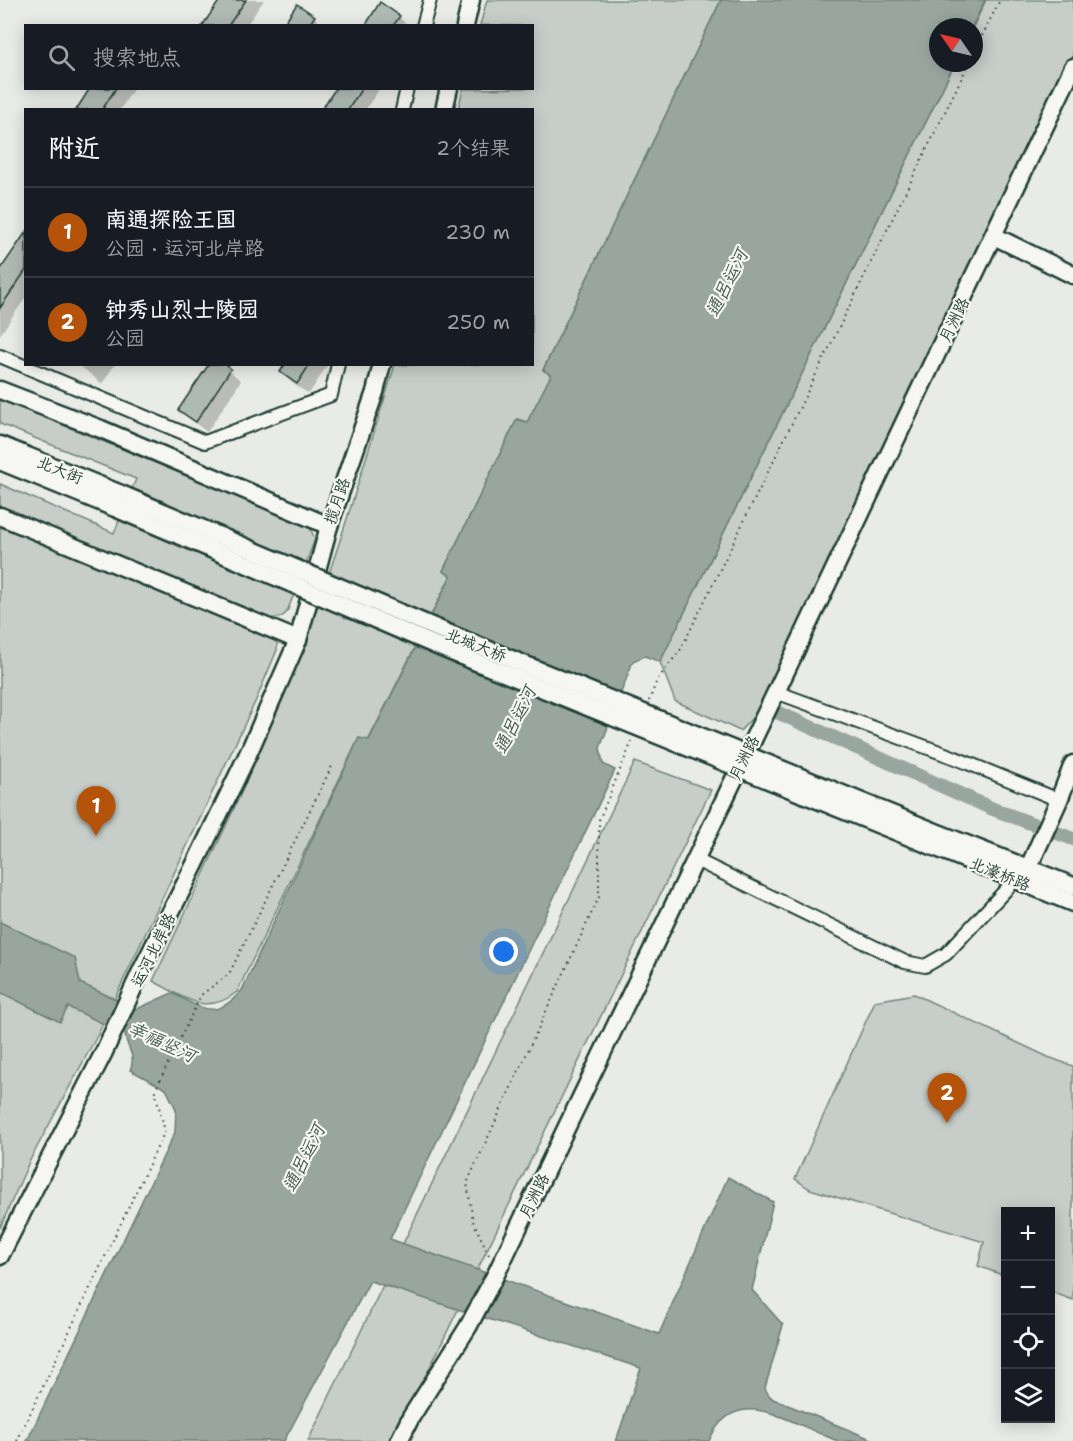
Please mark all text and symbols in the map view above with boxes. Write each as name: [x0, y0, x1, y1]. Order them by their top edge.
north arrow: [929, 18, 983, 72]
search box: [24, 24, 534, 90]
icon: search: [45, 41, 78, 74]
text: 搜索地点: [93, 43, 181, 72]
text: 附近: [48, 130, 100, 165]
text: 2个结果: [436, 135, 510, 161]
text: 南通探险王国: [105, 205, 237, 234]
text: 1: [63, 219, 72, 245]
text: 230 m: [445, 219, 510, 245]
text: 公园 · 运河北岸路: [105, 235, 264, 261]
water label: 通吕运河: [700, 243, 755, 321]
street label: 月洲路: [934, 294, 974, 346]
text: 钟秀山烈士陵园: [105, 295, 259, 324]
text: 2: [61, 309, 75, 335]
text: 250 m: [446, 309, 510, 335]
text: 公园: [105, 325, 145, 351]
street label: 北大街: [34, 451, 86, 489]
street label: 揽月路: [319, 475, 355, 527]
street label: 北城大桥: [442, 623, 510, 667]
water label: 通吕运河: [488, 680, 543, 758]
street label: 月洲路: [724, 732, 764, 784]
pin: 1: [76, 786, 116, 836]
street label: 北濠桥路: [966, 852, 1034, 896]
street label: 运河北岸路: [126, 909, 180, 991]
your location: [489, 937, 518, 966]
water label: 幸福竖河: [124, 1016, 202, 1069]
pin: 2: [928, 1074, 966, 1123]
water label: 通吕运河: [277, 1118, 332, 1196]
street label: 月洲路: [514, 1170, 554, 1222]
map controls: [1001, 1207, 1055, 1423]
button: +: [1001, 1207, 1055, 1261]
button: −: [1001, 1261, 1055, 1315]
button: locate: [1001, 1315, 1055, 1369]
button: layers: [1001, 1369, 1055, 1423]

